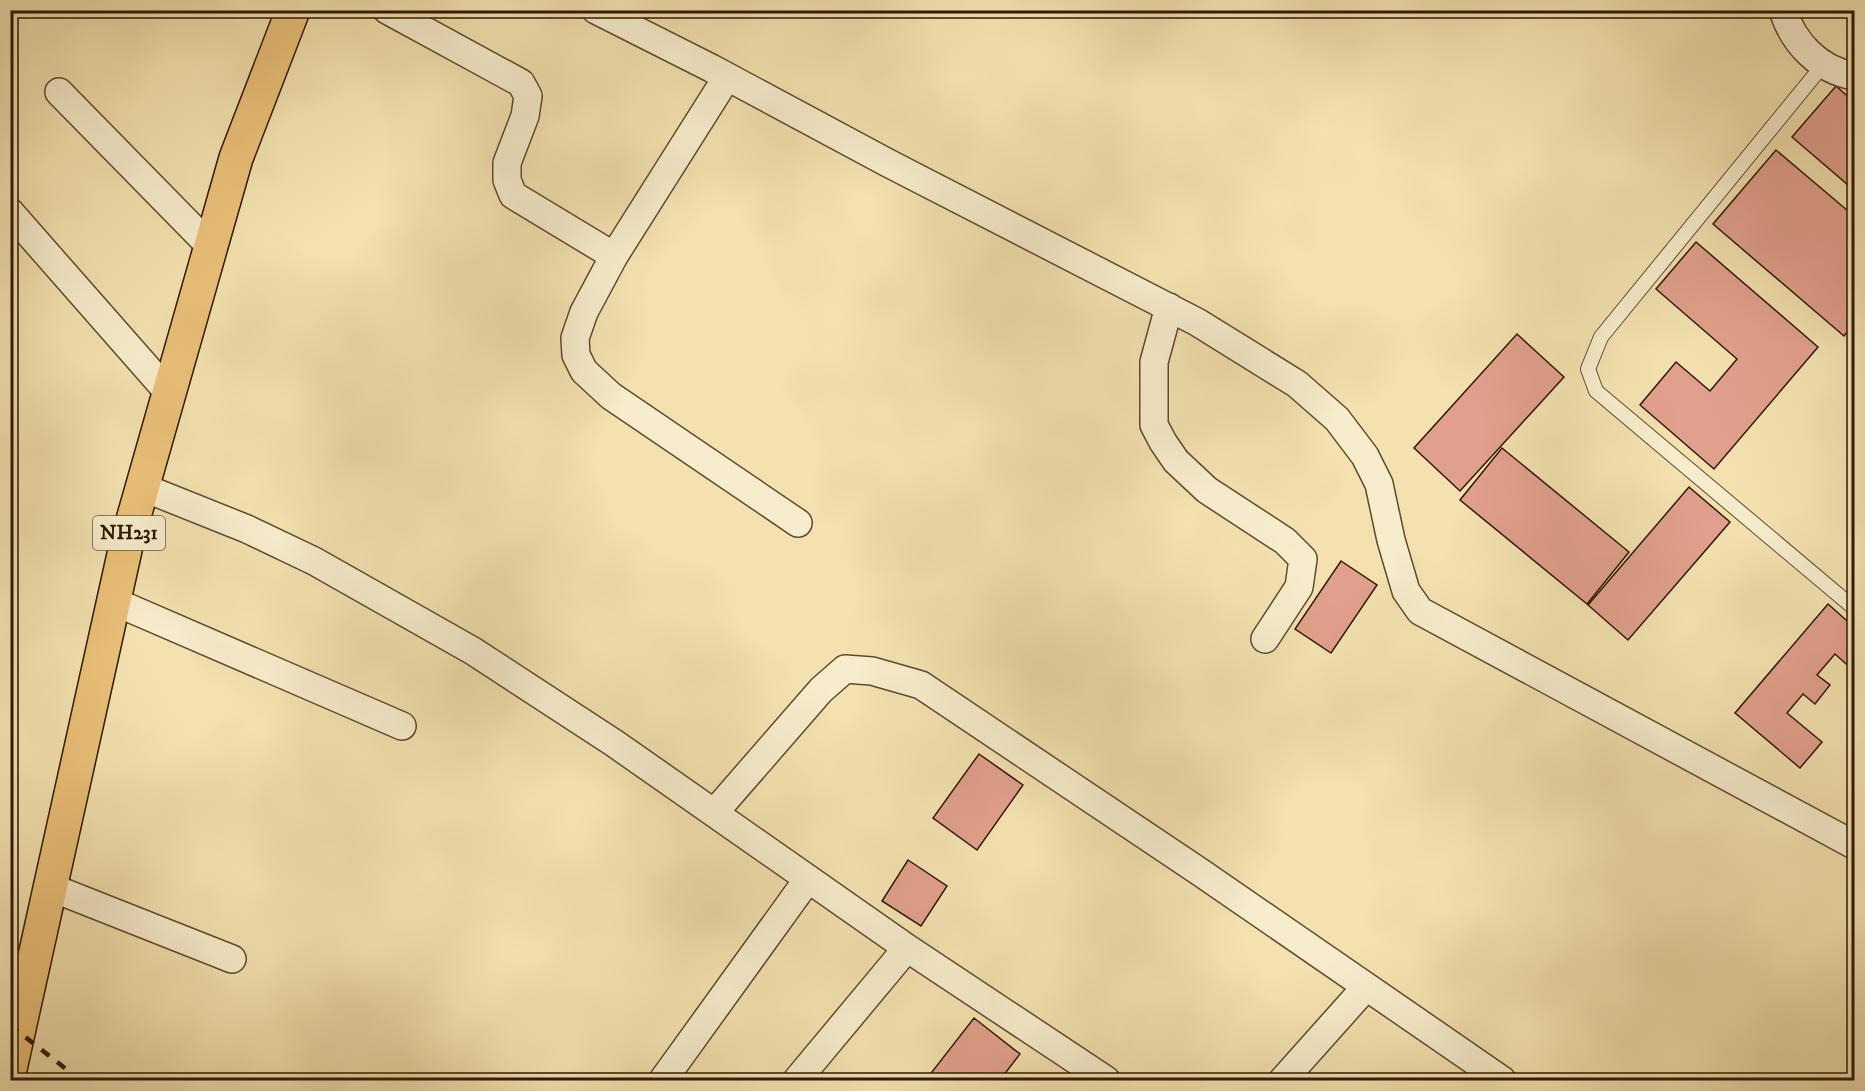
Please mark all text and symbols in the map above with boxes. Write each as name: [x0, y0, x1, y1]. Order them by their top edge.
road number: NH231: [93, 516, 165, 550]

